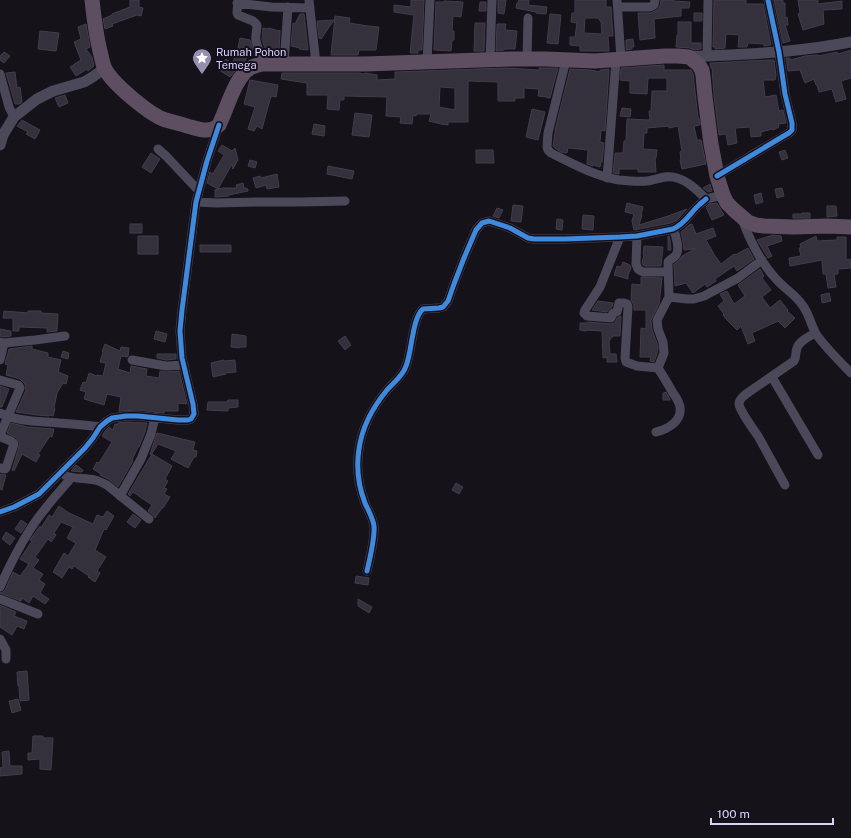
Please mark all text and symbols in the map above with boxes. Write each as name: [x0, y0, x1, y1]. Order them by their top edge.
place label: Rumah Pohon Temega: [216, 46, 286, 71]
place icon: Rumah Pohon Temega: [191, 47, 213, 75]
scale bar: [711, 800, 833, 826]
text: 100 m: [717, 807, 750, 821]

